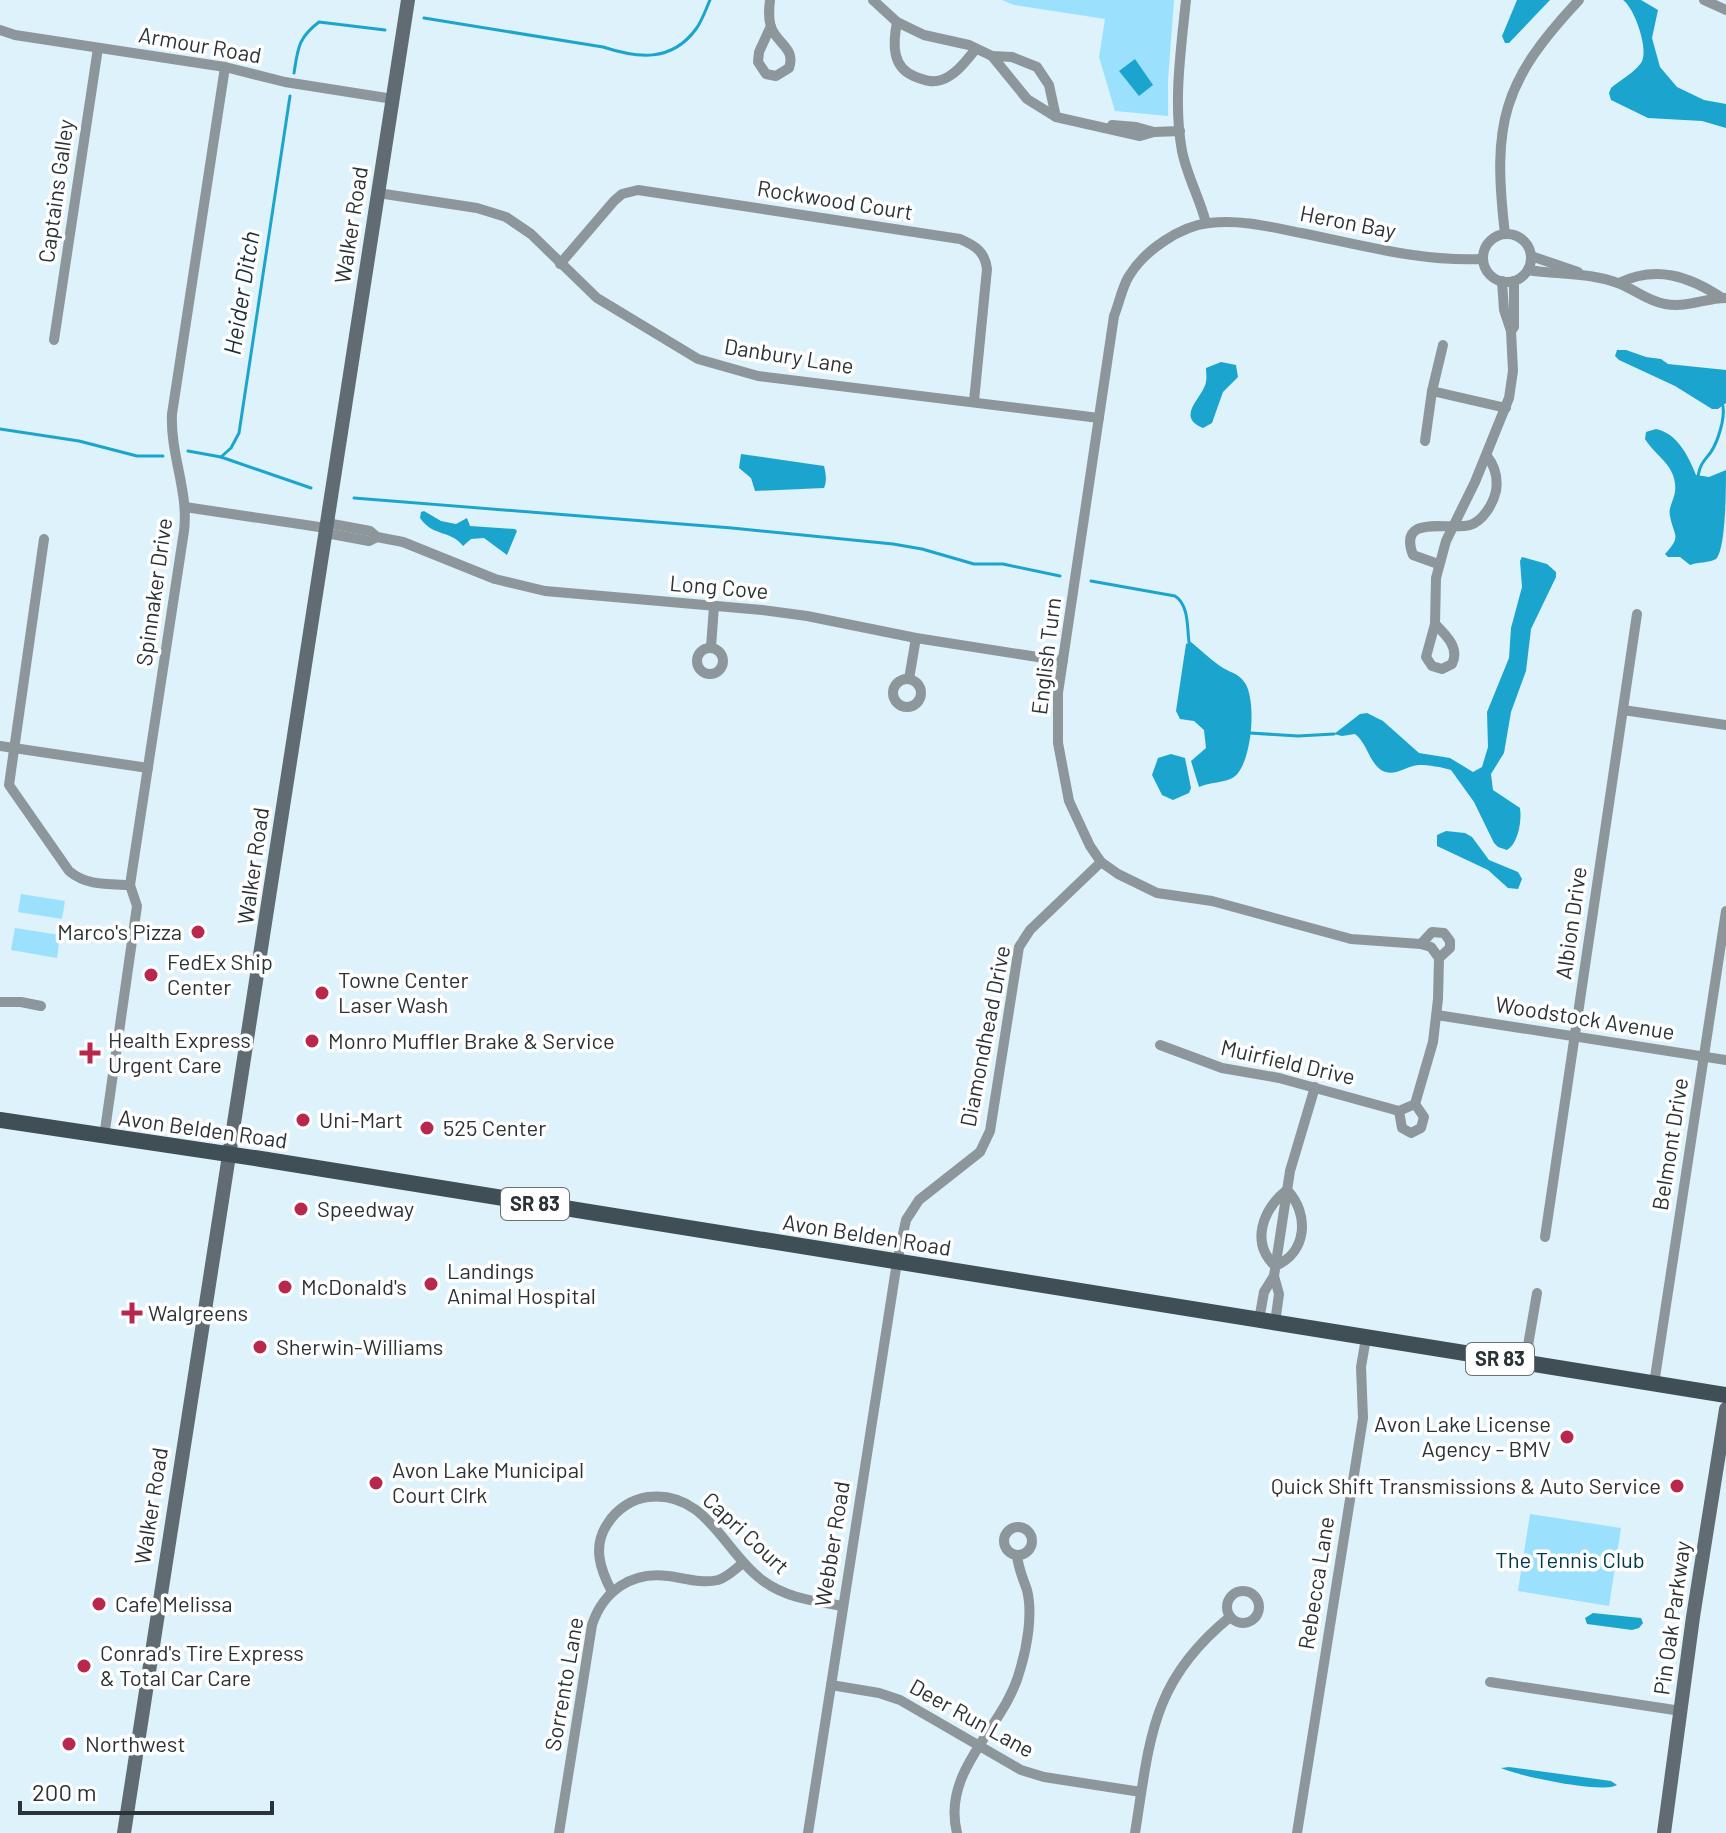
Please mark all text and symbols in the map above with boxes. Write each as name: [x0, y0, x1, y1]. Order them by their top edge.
street label: Armour Road: [137, 20, 264, 68]
street label: Captains Galley: [32, 117, 78, 264]
street label: Walker Road: [328, 165, 372, 285]
street label: Rockwood Court: [756, 174, 915, 224]
street label: Heron Bay: [1298, 199, 1398, 243]
water label: Heider Ditch: [216, 229, 265, 357]
street label: Danbury Lane: [723, 332, 856, 378]
street label: Spinnaker Drive: [130, 516, 176, 668]
street label: Long Cove: [669, 569, 770, 603]
street label: English Turn: [1025, 596, 1065, 716]
street label: Walker Road: [231, 806, 273, 926]
street label: Albion Drive: [1549, 865, 1591, 981]
place label: Marco's Pizza: [57, 918, 182, 944]
marker: Marco's Pizza: [189, 923, 207, 941]
street label: Diamondhead Drive: [954, 943, 1014, 1129]
place label: FedEx Ship Center: [167, 948, 273, 999]
marker: FedEx Ship Center: [142, 966, 160, 984]
place label: Towne Center Laser Wash: [338, 966, 469, 1017]
marker: Towne Center Laser Wash: [313, 984, 331, 1002]
street label: Woodstock Avenue: [1494, 990, 1677, 1044]
place label: Health Express Urgent Care: [108, 1026, 251, 1077]
place label: Monro Muffler Brake & Service: [328, 1027, 615, 1053]
marker: Monro Muffler Brake & Service: [303, 1032, 321, 1050]
street label: Muirfield Drive: [1219, 1033, 1358, 1089]
marker: Health Express Urgent Care: [79, 1042, 101, 1064]
street label: Belmont Drive: [1646, 1076, 1692, 1212]
street label: Avon Belden Road: [117, 1103, 289, 1153]
place label: Uni-Mart: [319, 1106, 403, 1132]
marker: Uni-Mart: [294, 1111, 312, 1129]
place label: 525 Center: [443, 1114, 546, 1140]
marker: 525 Center: [418, 1119, 436, 1137]
road number: SR 83: [501, 1188, 569, 1220]
place label: Speedway: [317, 1195, 414, 1221]
marker: Speedway: [292, 1200, 310, 1218]
street label: Avon Belden Road: [781, 1208, 953, 1260]
place label: Landings Animal Hospital: [447, 1257, 596, 1308]
place label: McDonald's: [301, 1273, 407, 1299]
marker: Landings Animal Hospital: [422, 1275, 440, 1293]
marker: McDonald's: [276, 1278, 294, 1296]
place label: Walgreens: [148, 1299, 248, 1325]
marker: Walgreens: [123, 1304, 141, 1322]
place label: Sherwin-Williams: [276, 1333, 443, 1359]
marker: Sherwin-Williams: [251, 1338, 269, 1356]
road number: SR 83: [1466, 1343, 1534, 1375]
place label: Avon Lake License Agency - BMV: [1374, 1410, 1551, 1461]
marker: Avon Lake License Agency - BMV: [1558, 1428, 1576, 1446]
street label: Walker Road: [128, 1446, 172, 1566]
place label: Avon Lake Municipal Court Clrk: [392, 1456, 584, 1507]
place label: Quick Shift Transmissions & Auto Service: [1271, 1472, 1661, 1498]
marker: Avon Lake Municipal Court Clrk: [367, 1474, 385, 1492]
marker: Quick Shift Transmissions & Auto Service: [1668, 1477, 1686, 1495]
street label: Webber Road: [808, 1479, 854, 1608]
street label: Capri Court: [698, 1486, 795, 1579]
street label: Rebecca Lane: [1292, 1514, 1338, 1651]
street label: Pin Oak Parkway: [1647, 1539, 1695, 1697]
park label: The Tennis Club: [1495, 1546, 1645, 1572]
place label: Cafe Melissa: [115, 1590, 232, 1616]
marker: Cafe Melissa: [90, 1595, 108, 1613]
street label: Sorrento Lane: [538, 1615, 588, 1753]
place label: Conrad's Tire Express & Total Car Care: [100, 1639, 304, 1690]
marker: Conrad's Tire Express & Total Car Care: [75, 1657, 93, 1675]
street label: Deer Run Lane: [906, 1672, 1039, 1762]
place label: Northwest: [85, 1730, 185, 1756]
marker: Northwest: [60, 1735, 78, 1753]
scale bar: [20, 1765, 272, 1815]
text: 200 m: [32, 1777, 97, 1806]

